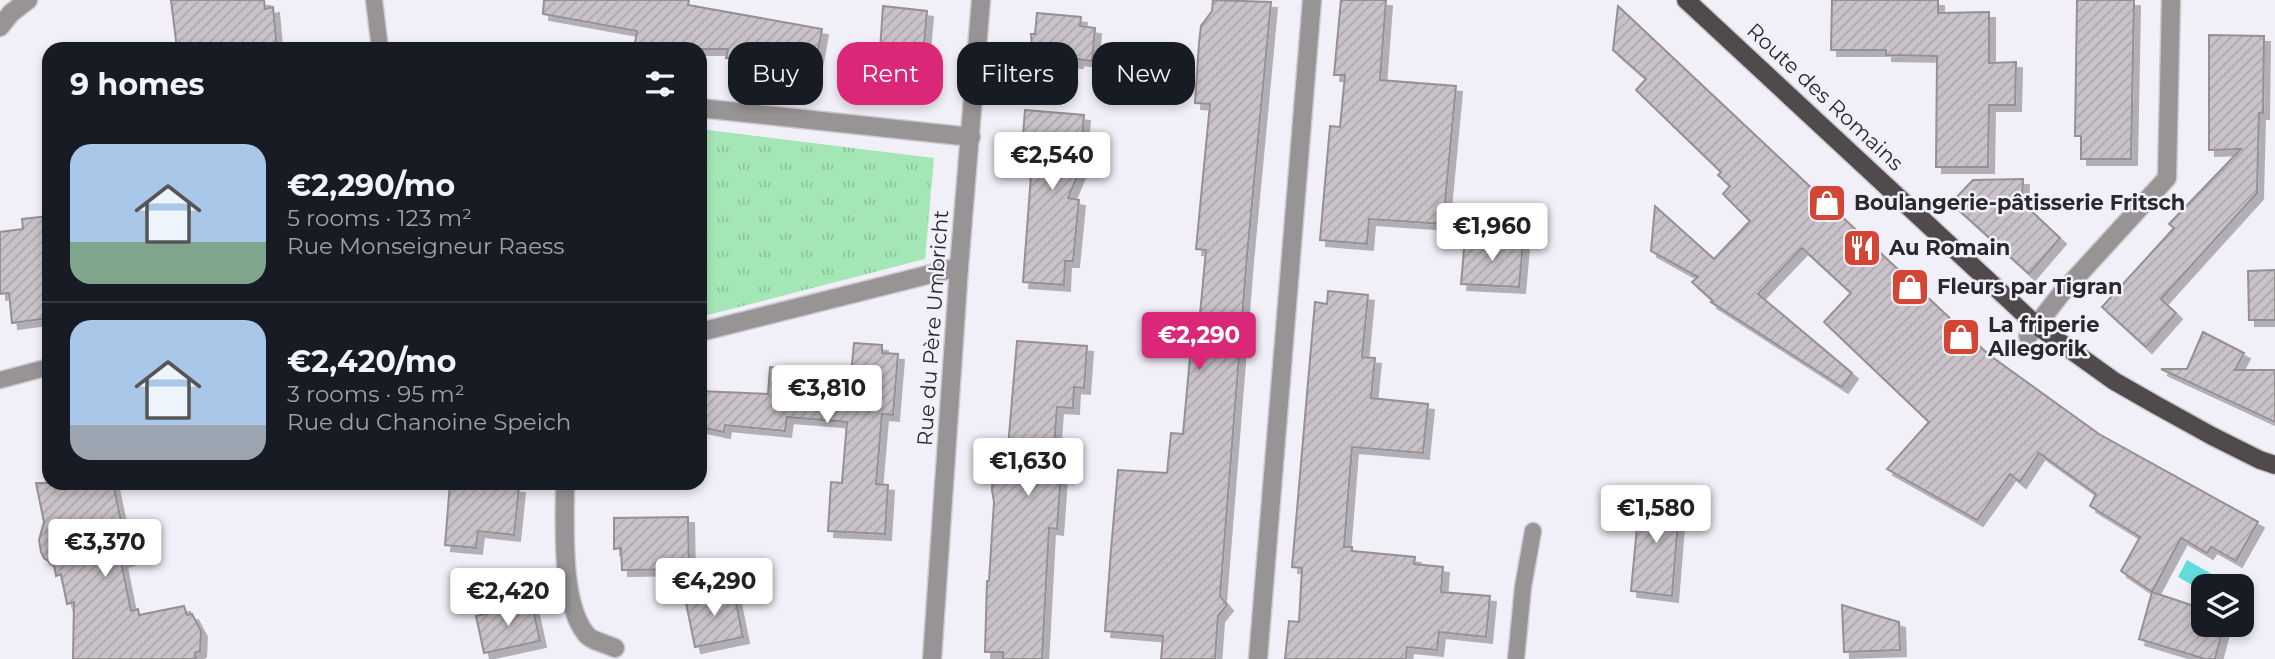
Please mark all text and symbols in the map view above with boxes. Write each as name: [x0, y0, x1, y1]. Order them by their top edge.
street label: Route des Romains: [1742, 18, 1909, 176]
chip: Buy: [728, 42, 823, 105]
chip: Rent: [837, 42, 943, 105]
chip: Filters: [957, 42, 1078, 105]
chip: New: [1092, 42, 1195, 105]
icon: filters: [641, 65, 679, 103]
text: 9 homes: [70, 66, 205, 103]
pin: €2,540: [995, 132, 1109, 192]
text: €2,540: [1010, 141, 1094, 169]
text: €2,290/mo: [287, 167, 455, 204]
icon: home: [126, 172, 210, 256]
shop icon: Boulangerie-pâtisserie Fritsch: [1806, 182, 1848, 224]
place label: Boulangerie-pâtisserie Fritsch: [1854, 190, 2185, 215]
text: 5 rooms · 123 m²: [287, 204, 472, 232]
pin: €1,960: [1435, 204, 1549, 263]
street label: Rue du Père Umbricht: [912, 209, 953, 447]
text: €1,960: [1453, 212, 1531, 240]
restaurant icon: Au Romain: [1841, 227, 1883, 269]
text: Rue Monseigneur Raess: [287, 232, 565, 260]
place label: Au Romain: [1888, 235, 2010, 260]
shop icon: Fleurs par Tigran: [1889, 266, 1931, 308]
place label: Fleurs par Tigran: [1937, 274, 2123, 299]
pin: €2,290: [1142, 312, 1256, 372]
place label: La friperie Allegorik: [1987, 312, 2099, 361]
shop icon: La friperie Allegorik: [1940, 316, 1982, 358]
text: €2,290: [1158, 321, 1240, 349]
text: €2,420/mo: [287, 343, 456, 380]
icon: home: [126, 348, 210, 432]
pin: €3,810: [770, 366, 884, 425]
text: €3,810: [788, 374, 866, 402]
text: 3 rooms · 95 m²: [287, 380, 465, 408]
text: Rue du Chanoine Speich: [287, 408, 571, 436]
pin: €1,630: [971, 438, 1085, 498]
text: €1,630: [989, 447, 1067, 475]
pin: €1,580: [1599, 486, 1713, 545]
text: €1,580: [1617, 494, 1695, 522]
pin: €3,370: [48, 520, 162, 579]
text: €3,370: [64, 528, 146, 556]
pin: €4,290: [657, 558, 771, 618]
text: €4,290: [672, 567, 756, 595]
pin: €2,420: [451, 568, 565, 628]
map controls: [2191, 574, 2254, 637]
button: layers: [2191, 574, 2254, 637]
text: €2,420: [466, 577, 550, 605]

